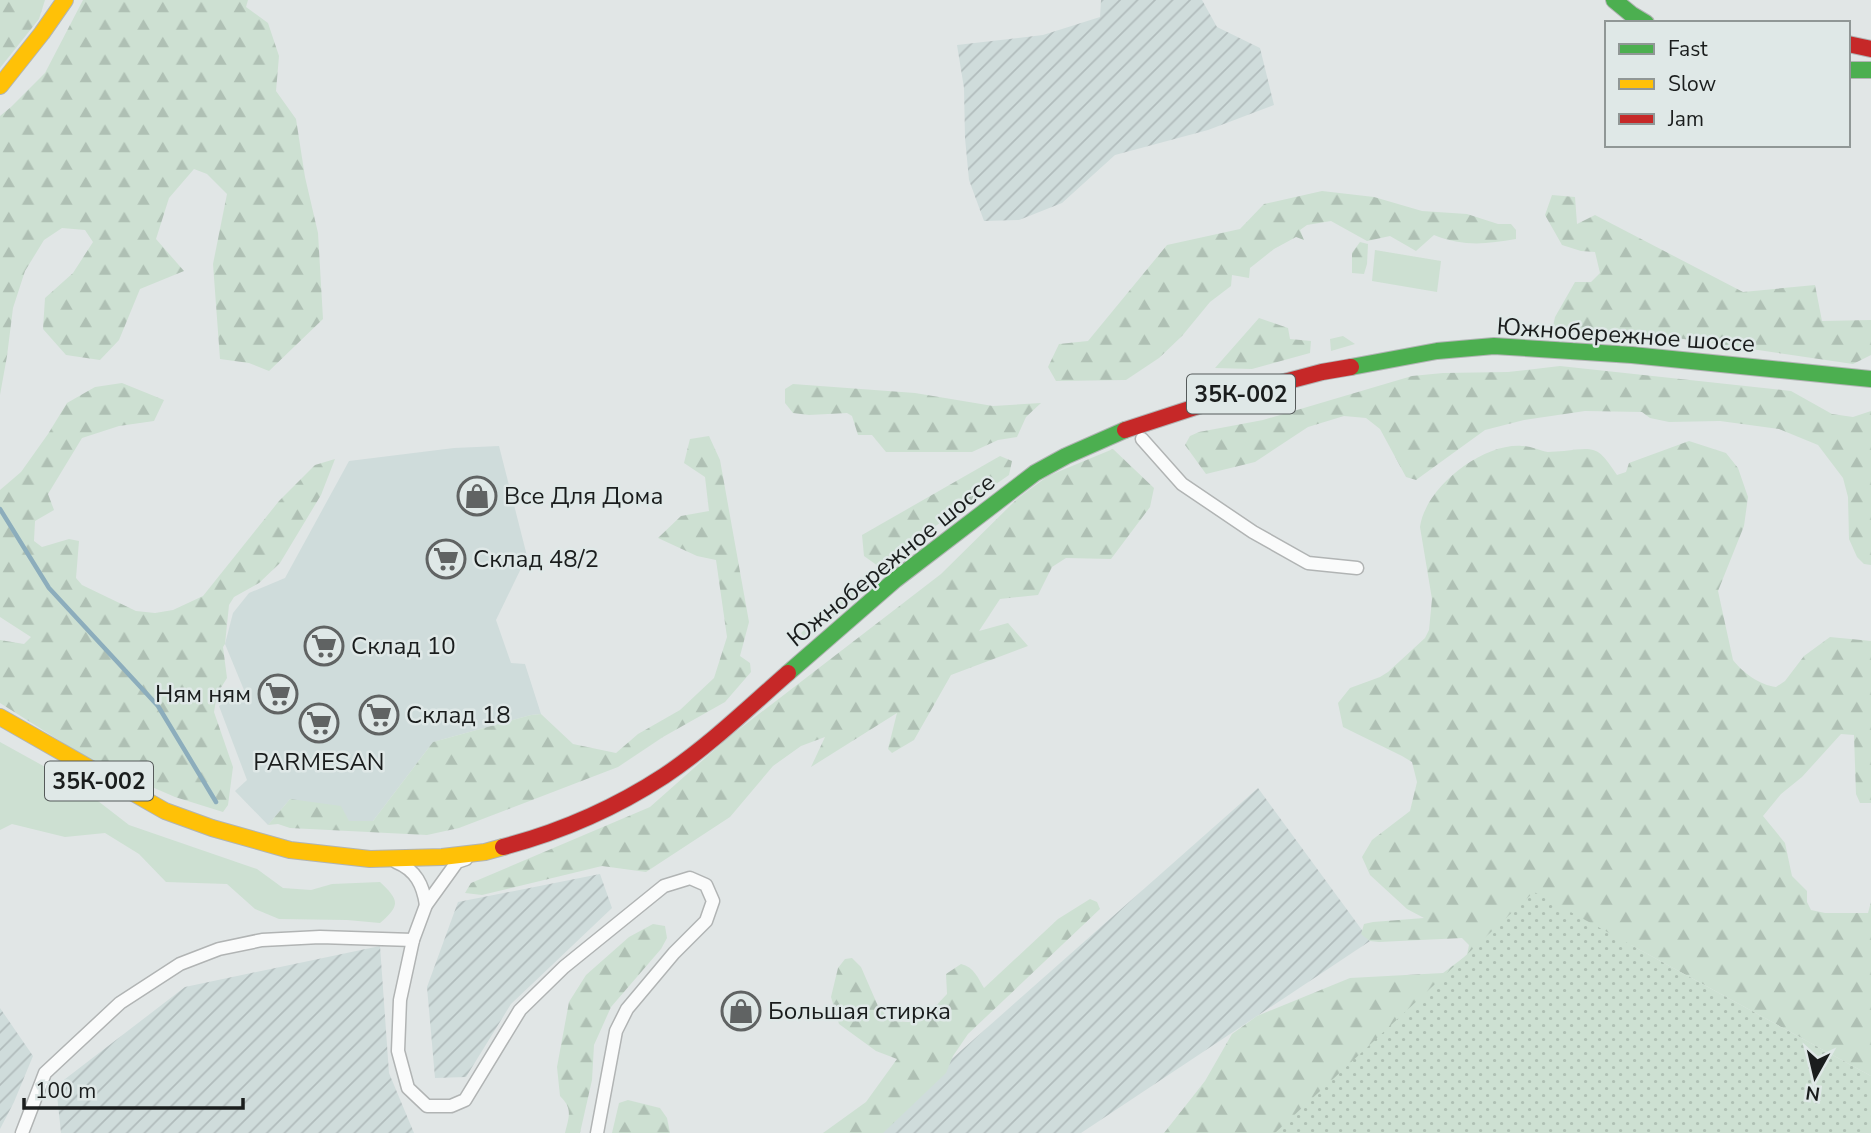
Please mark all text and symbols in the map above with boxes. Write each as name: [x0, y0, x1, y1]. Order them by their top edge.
legend: [1605, 21, 1850, 147]
text: Fast: [1668, 35, 1708, 63]
text: Slow: [1668, 70, 1717, 98]
text: Jam: [1667, 105, 1704, 133]
street label: Южнобережное шоссе: [1496, 310, 1756, 360]
road number: 35К-002: [1187, 374, 1295, 414]
street label: Южнобережное шоссе: [780, 466, 1002, 654]
shop icon: Все Для Дома: [456, 475, 498, 517]
place label: Все Для Дома: [504, 480, 663, 512]
supermarket icon: Склад 48/2: [425, 538, 467, 580]
place label: Склад 48/2: [473, 543, 599, 575]
supermarket icon: Склад 10: [303, 625, 345, 667]
place label: Склад 10: [351, 630, 456, 662]
supermarket icon: Ням ням: [257, 673, 299, 715]
place label: Ням ням: [155, 678, 251, 710]
supermarket icon: Склад 18: [358, 694, 400, 736]
place label: Склад 18: [406, 699, 511, 731]
supermarket icon: PARMESAN: [298, 702, 340, 744]
place label: PARMESAN: [253, 746, 385, 778]
road number: 35К-002: [45, 762, 153, 800]
shop icon: Большая стирка: [720, 990, 762, 1032]
place label: Большая стирка: [768, 995, 951, 1027]
north arrow: [1780, 1042, 1850, 1112]
scale bar: [24, 1066, 243, 1110]
text: 100 m: [35, 1077, 96, 1105]
text: N: [1804, 1079, 1822, 1107]

